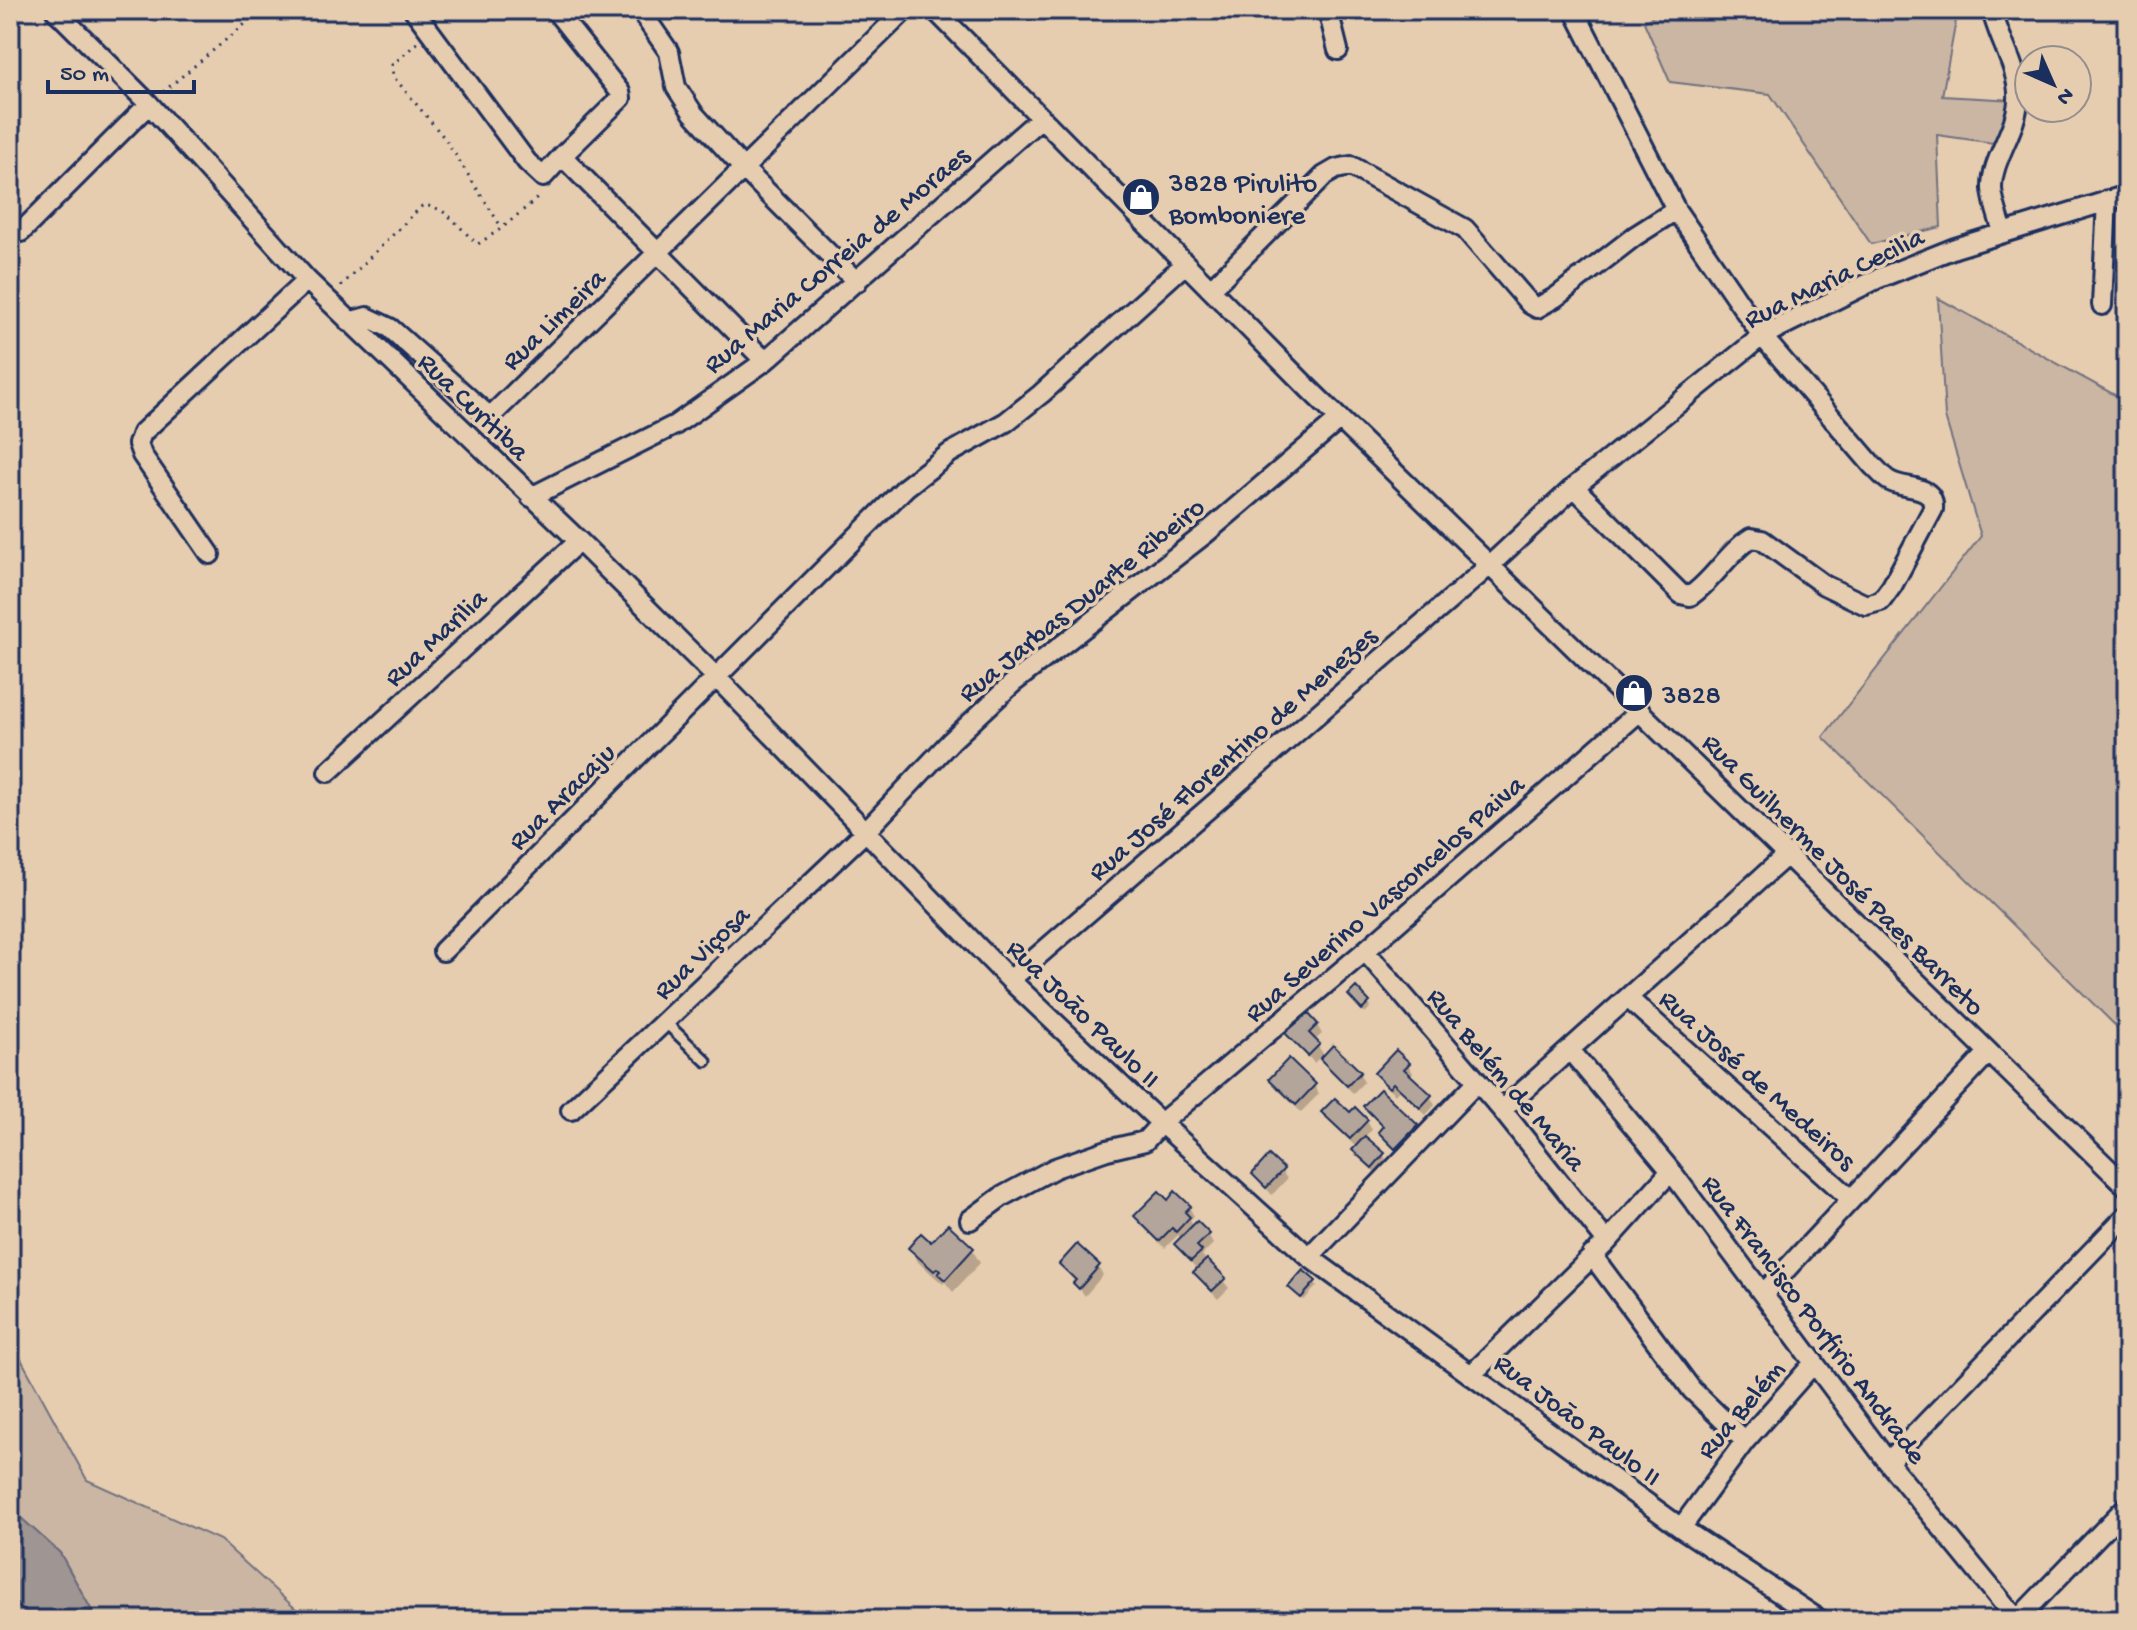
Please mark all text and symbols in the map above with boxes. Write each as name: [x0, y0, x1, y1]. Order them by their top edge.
scale bar: [48, 44, 194, 94]
north arrow: [2013, 44, 2093, 124]
text: 50 m: [60, 61, 109, 90]
text: N: [2050, 81, 2079, 110]
street label: Rua Maria Correia de Moraes: [698, 140, 978, 382]
place label: 3828 Pirulito Bomboniere: [1168, 169, 1317, 234]
shop icon: 3828 Pirulito Bomboniere: [1120, 176, 1162, 218]
street label: Rua Maria Cecilia: [1740, 222, 1932, 338]
street label: Rua Limeira: [496, 262, 615, 379]
street label: Rua Curitiba: [409, 347, 535, 470]
street label: Rua Jarbas Duarte Ribeiro: [953, 492, 1213, 711]
street label: Rua Marilia: [379, 582, 496, 695]
street label: Rua José Florentino de Menezes: [1083, 621, 1386, 890]
shop icon: 3828: [1613, 672, 1655, 714]
place label: 3828: [1661, 681, 1721, 714]
street label: Rua Guilherme José Paes Barreto: [1693, 728, 1990, 1025]
street label: Rua Aracaju: [503, 738, 624, 859]
street label: Rua Severino Vasconcelos Paiva: [1239, 769, 1534, 1031]
street label: Rua Viçosa: [648, 899, 759, 1008]
street label: Rua João Paulo II: [998, 934, 1166, 1097]
street label: Rua Belém de Maria: [1418, 982, 1592, 1181]
street label: Rua José de Medeiros: [1651, 984, 1862, 1179]
street label: Rua Francisco Porfirio Andrade: [1693, 1169, 1932, 1472]
street label: Rua João Paulo II: [1486, 1348, 1666, 1495]
street label: Rua Belém: [1691, 1355, 1793, 1467]

